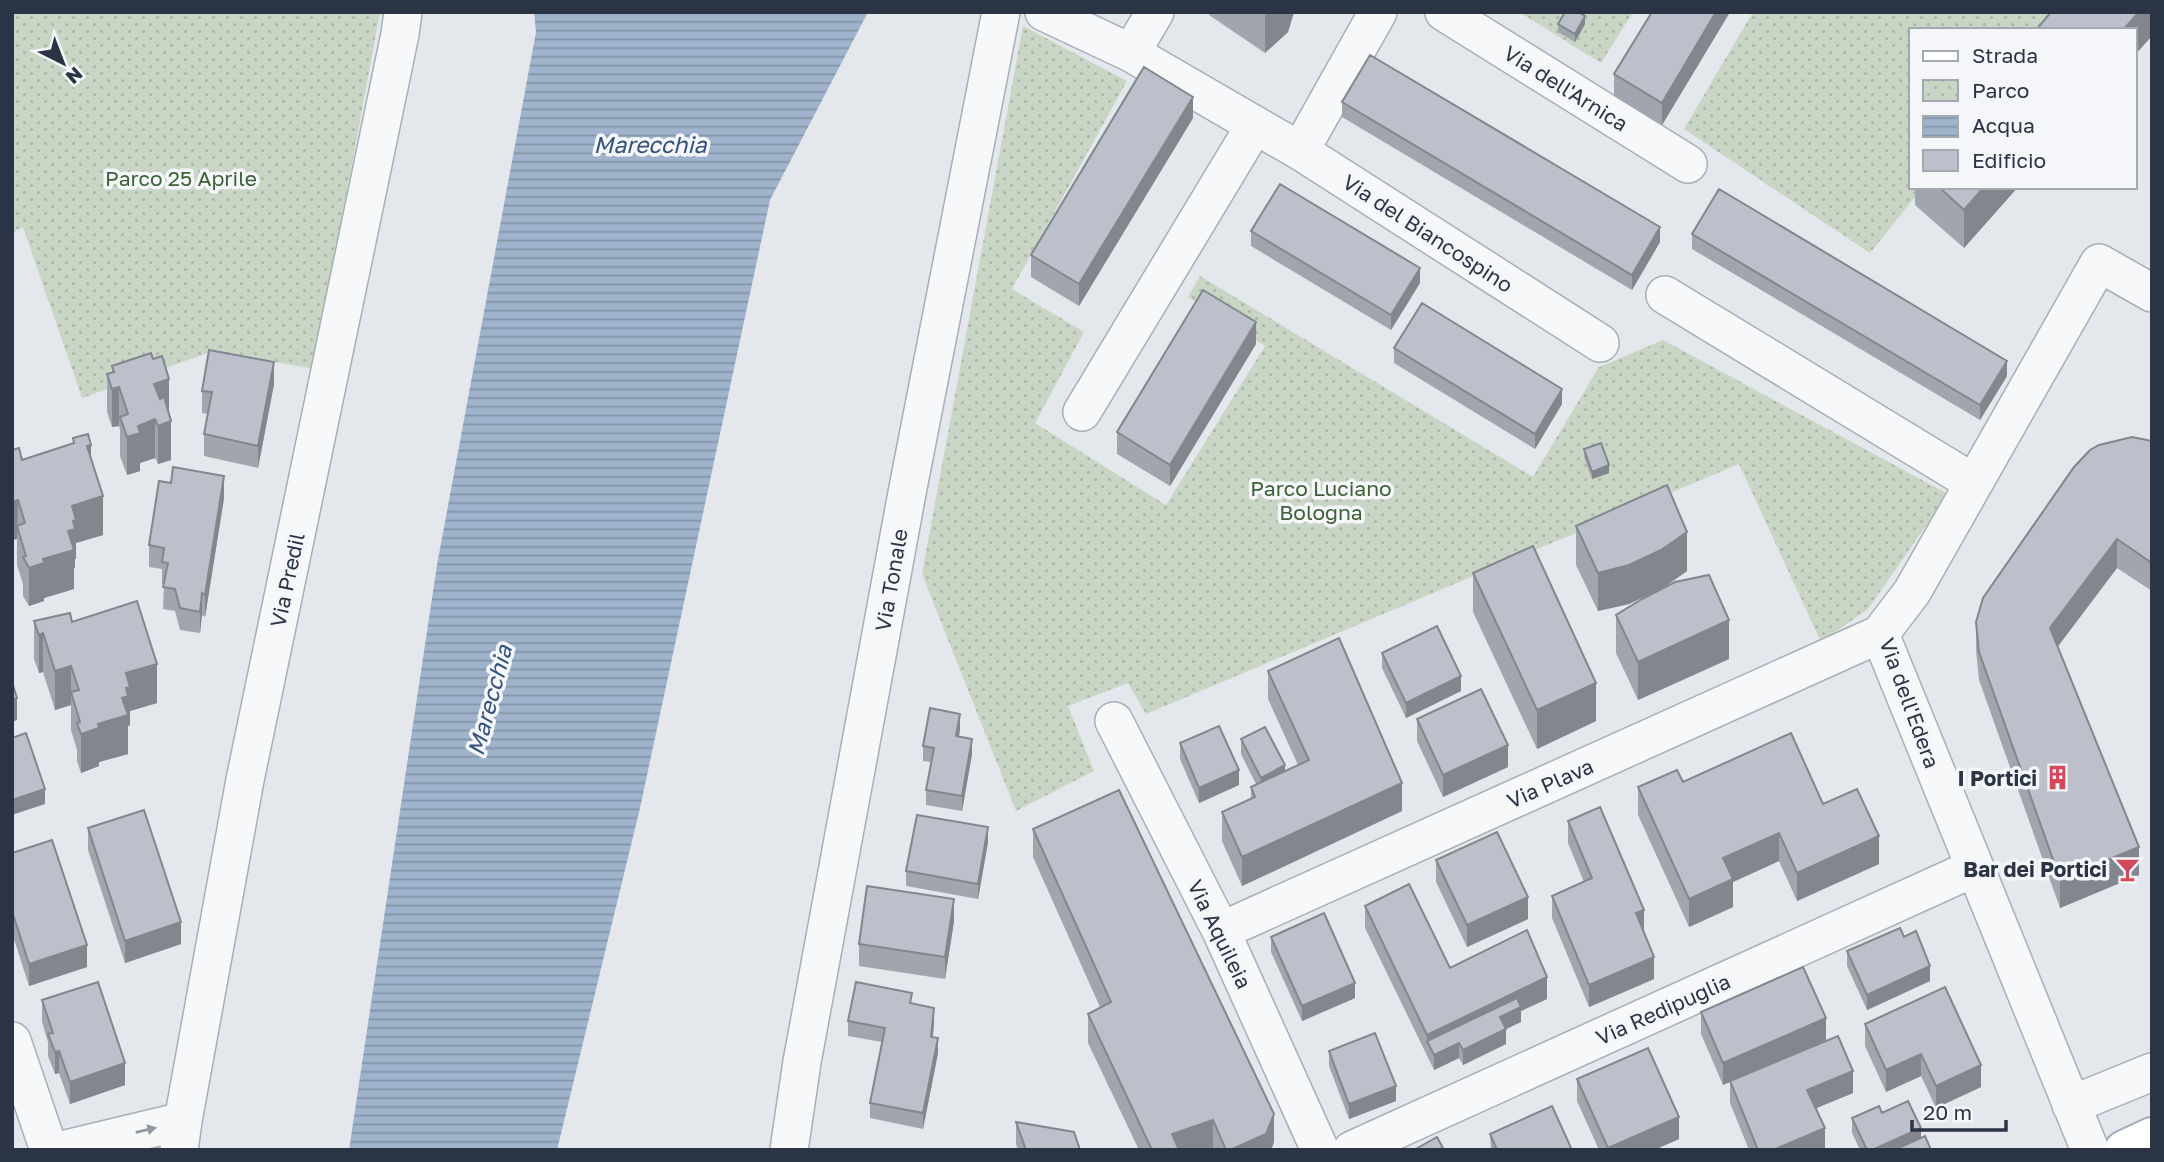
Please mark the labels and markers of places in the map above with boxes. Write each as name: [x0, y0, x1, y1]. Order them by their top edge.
building icon: I Portici: [2043, 764, 2071, 792]
place label: I Portici: [1958, 765, 2037, 791]
bar icon: Bar dei Portici: [2113, 855, 2141, 883]
place label: Bar dei Portici: [1963, 856, 2107, 882]

